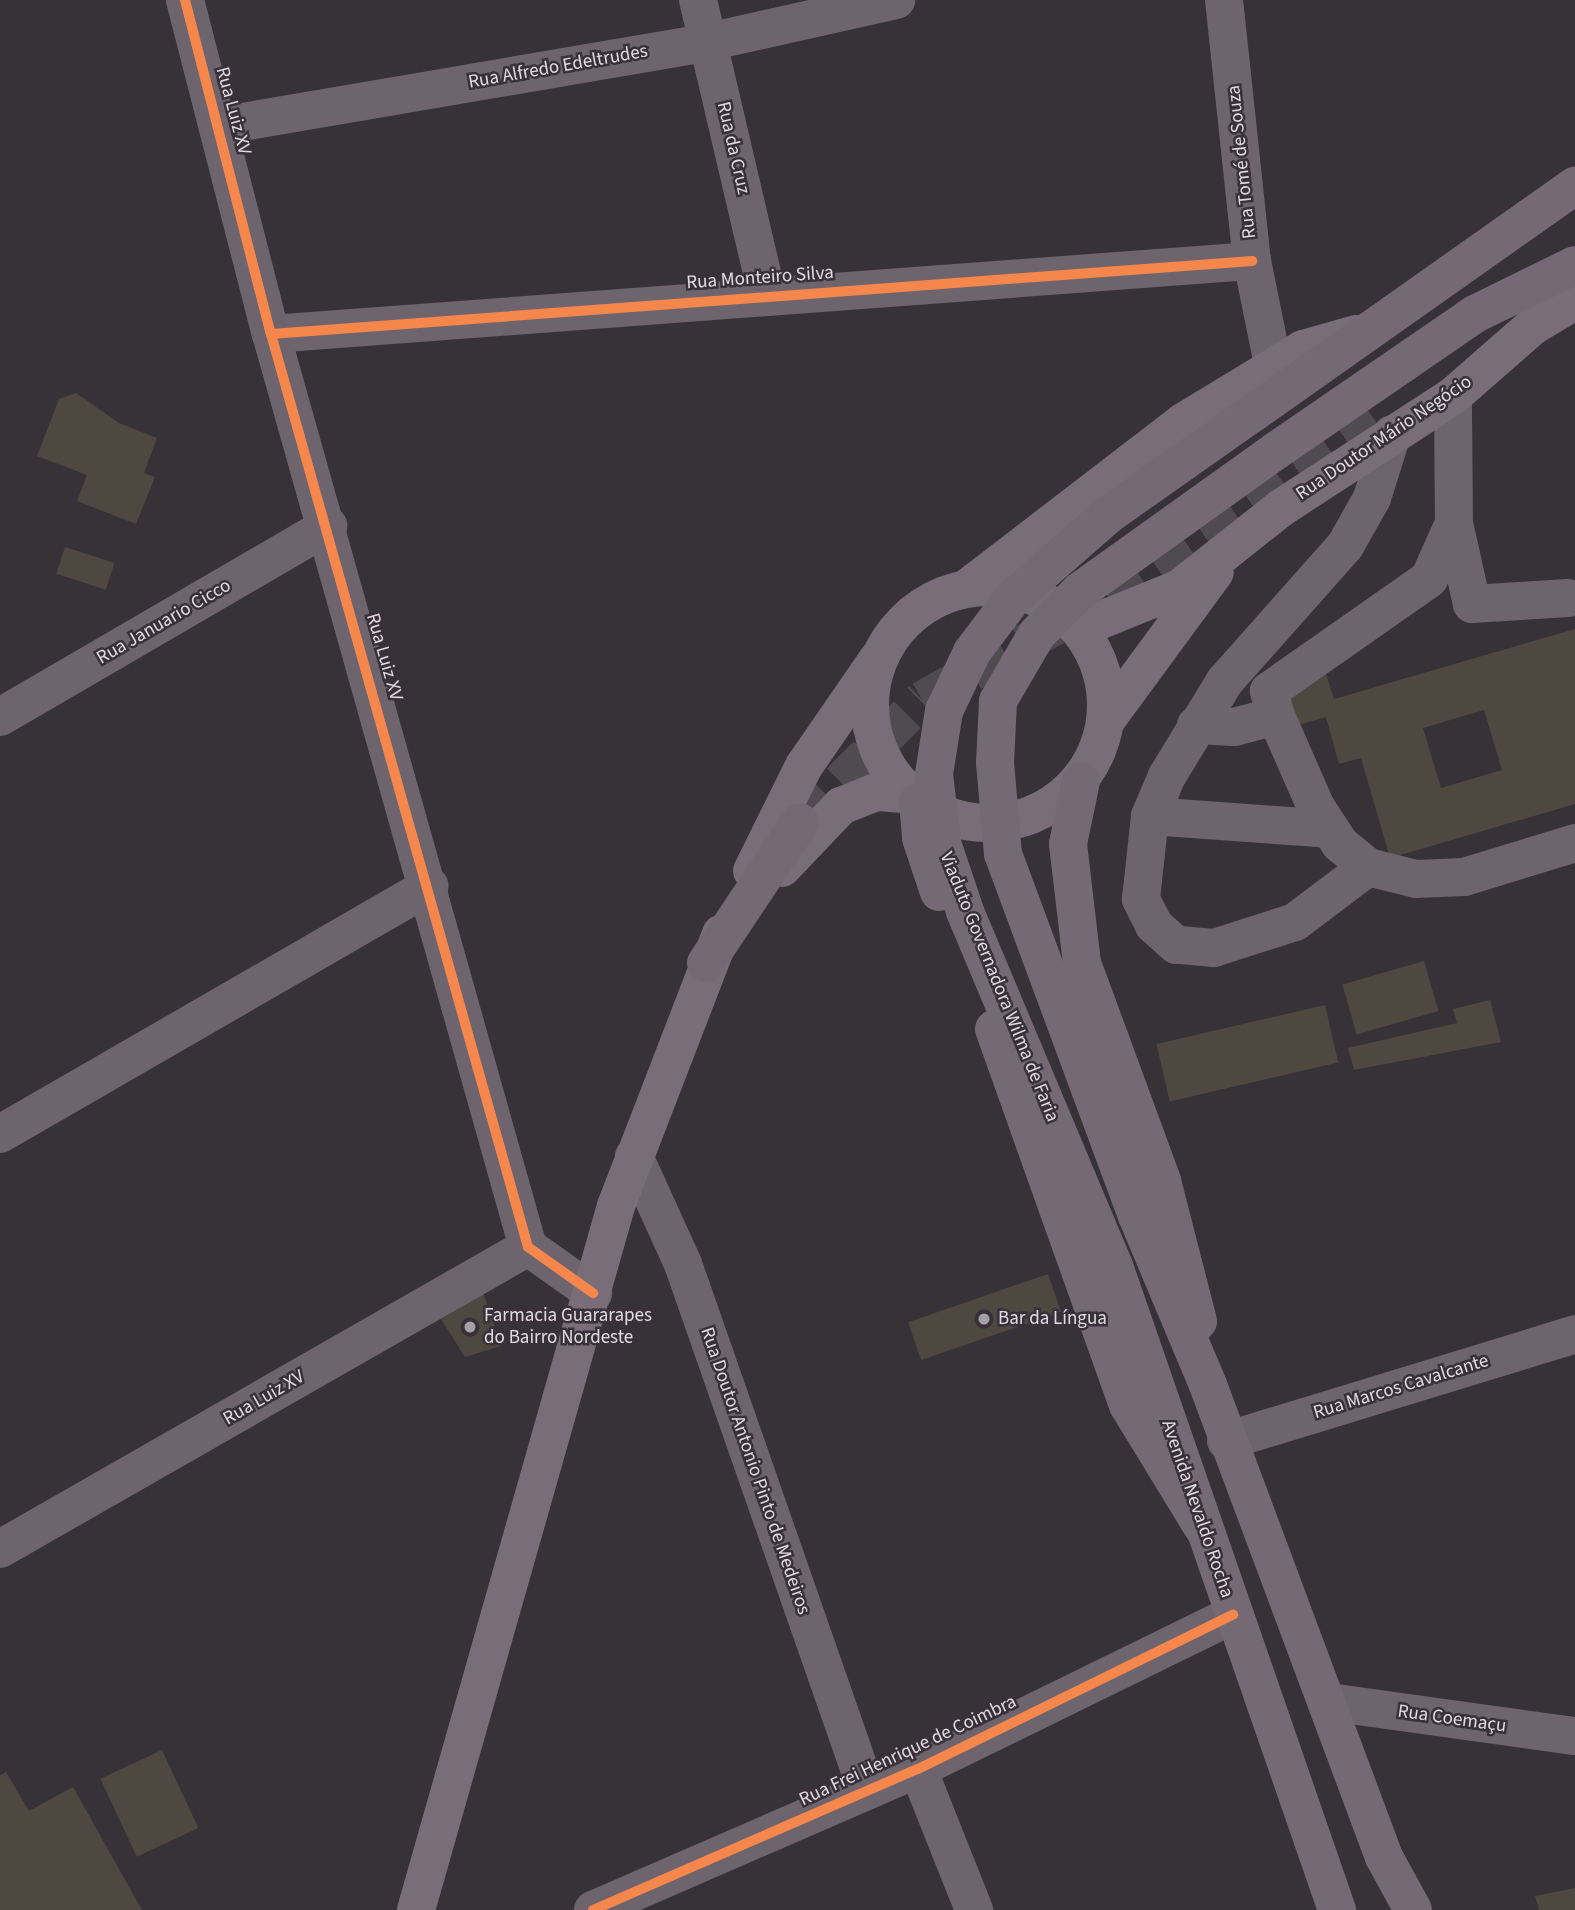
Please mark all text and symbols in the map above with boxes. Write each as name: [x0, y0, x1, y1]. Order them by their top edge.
street label: Rua Alfredo Edeltrudes: [467, 40, 649, 94]
street label: Rua Luiz XV: [210, 65, 256, 157]
street label: Rua Tomé de Souza: [1223, 84, 1261, 240]
street label: Rua da Cruz: [711, 99, 755, 197]
street label: Rua Monteiro Silva: [686, 261, 834, 295]
street label: Rua Doutor Mário Negócio: [1292, 371, 1476, 505]
street label: Rua Januario Cicco: [93, 574, 235, 670]
street label: Rua Luiz XV: [361, 611, 407, 703]
street label: Viaduto Governadora Wilma de Faria: [934, 849, 1064, 1125]
place label: Farmacia Guararapes do Bairro Nordeste: [484, 1305, 652, 1349]
place label: Bar da Língua: [998, 1308, 1107, 1330]
marker: Bar da Língua: [976, 1311, 992, 1327]
marker: Farmacia Guararapes do Bairro Nordeste: [462, 1319, 478, 1335]
street label: Rua Doutor Antonio Pinto de Medeiros: [695, 1324, 815, 1618]
street label: Rua Marcos Cavalcante: [1311, 1349, 1491, 1425]
street label: Rua Luiz XV: [219, 1366, 309, 1430]
street label: Avenida Nevaldo Rocha: [1156, 1417, 1238, 1601]
street label: Rua Frei Henrique de Coimbra: [796, 1691, 1020, 1811]
street label: Rua Coemaçu: [1396, 1700, 1508, 1738]

